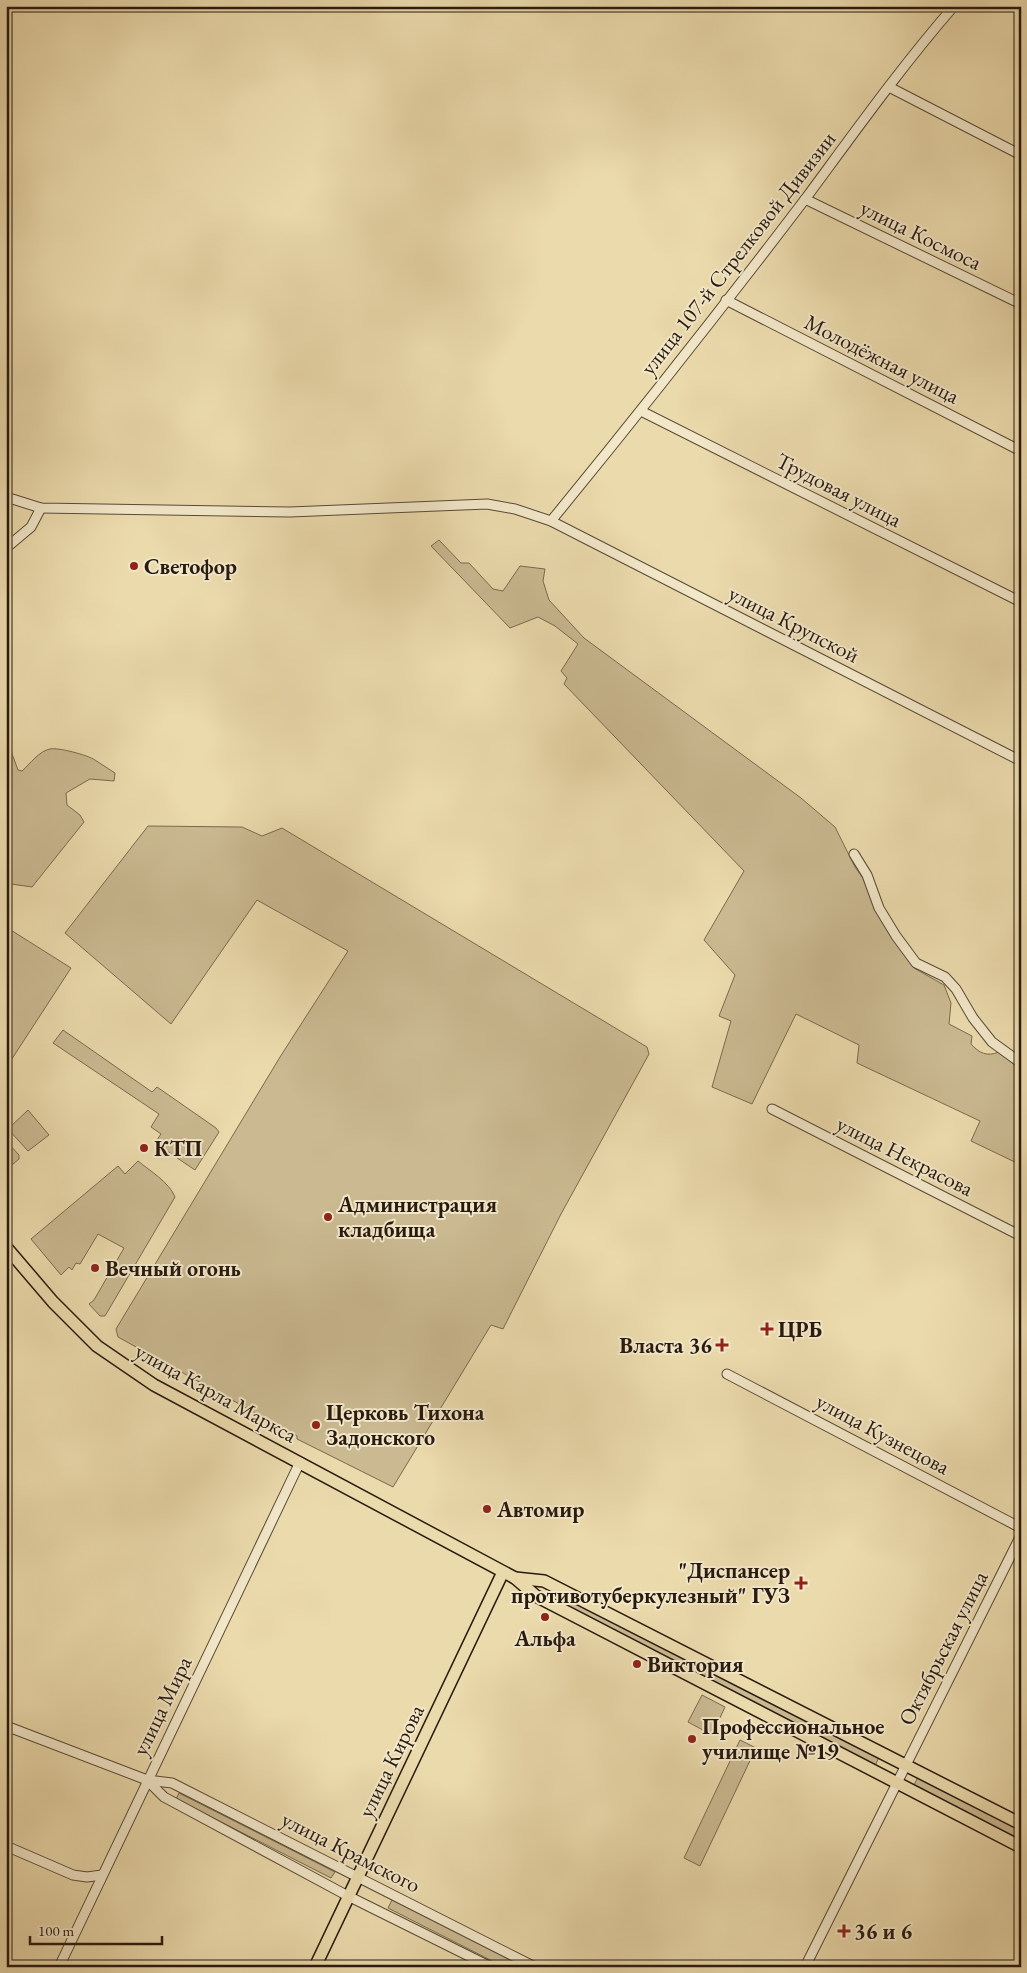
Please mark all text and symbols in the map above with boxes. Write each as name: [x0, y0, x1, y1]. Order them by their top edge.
street label: улица 107-й Стрелковой Дивизии: [634, 125, 843, 381]
street label: улица Космоса: [855, 193, 987, 277]
street label: Молодёжная улица: [800, 307, 965, 411]
street label: Трудовая улица: [771, 446, 907, 534]
place label: Светофор: [144, 552, 237, 581]
marker: Светофор: [128, 560, 140, 572]
street label: улица Крупской: [724, 579, 865, 670]
street label: улица Некрасова: [832, 1109, 979, 1203]
place label: КТП: [154, 1134, 202, 1163]
marker: КТП: [138, 1142, 150, 1154]
place label: Администрация кладбища: [337, 1190, 497, 1244]
marker: Администрация кладбища: [322, 1211, 334, 1223]
place label: Вечный огонь: [105, 1254, 241, 1283]
marker: Вечный огонь: [89, 1262, 101, 1274]
place label: ЦРБ: [778, 1315, 823, 1344]
marker: ЦРБ: [760, 1322, 774, 1336]
place label: Власта 36: [619, 1331, 712, 1360]
street label: улица Карла Маркса: [130, 1336, 302, 1450]
marker: Власта 36: [716, 1339, 728, 1351]
street label: улица Кузнецова: [811, 1387, 955, 1482]
place label: Церковь Тихона Задонского: [326, 1398, 485, 1452]
marker: Церковь Тихона Задонского: [310, 1419, 322, 1431]
place label: Автомир: [496, 1495, 584, 1524]
marker: Автомир: [481, 1503, 493, 1515]
place label: "Диспансер противотуберкулезный" ГУЗ: [511, 1556, 790, 1610]
street label: Октябрьская улица: [892, 1566, 994, 1730]
marker: "Диспансер противотуберкулезный" ГУЗ: [794, 1576, 808, 1590]
marker: Альфа: [539, 1611, 551, 1623]
place label: Альфа: [513, 1624, 576, 1653]
place label: Виктория: [647, 1650, 744, 1679]
street label: улица Мира: [126, 1651, 199, 1760]
marker: Виктория: [631, 1658, 643, 1670]
street label: улица Кирова: [351, 1699, 431, 1822]
place label: Профессиональное училище №19: [702, 1712, 884, 1766]
marker: Профессиональное училище №19: [686, 1733, 698, 1745]
street label: улица Крамского: [277, 1805, 425, 1899]
scale bar: [30, 1913, 162, 1945]
place label: 36 и 6: [854, 1917, 913, 1946]
text: 100 m: [38, 1921, 75, 1940]
marker: 36 и 6: [838, 1925, 850, 1937]

